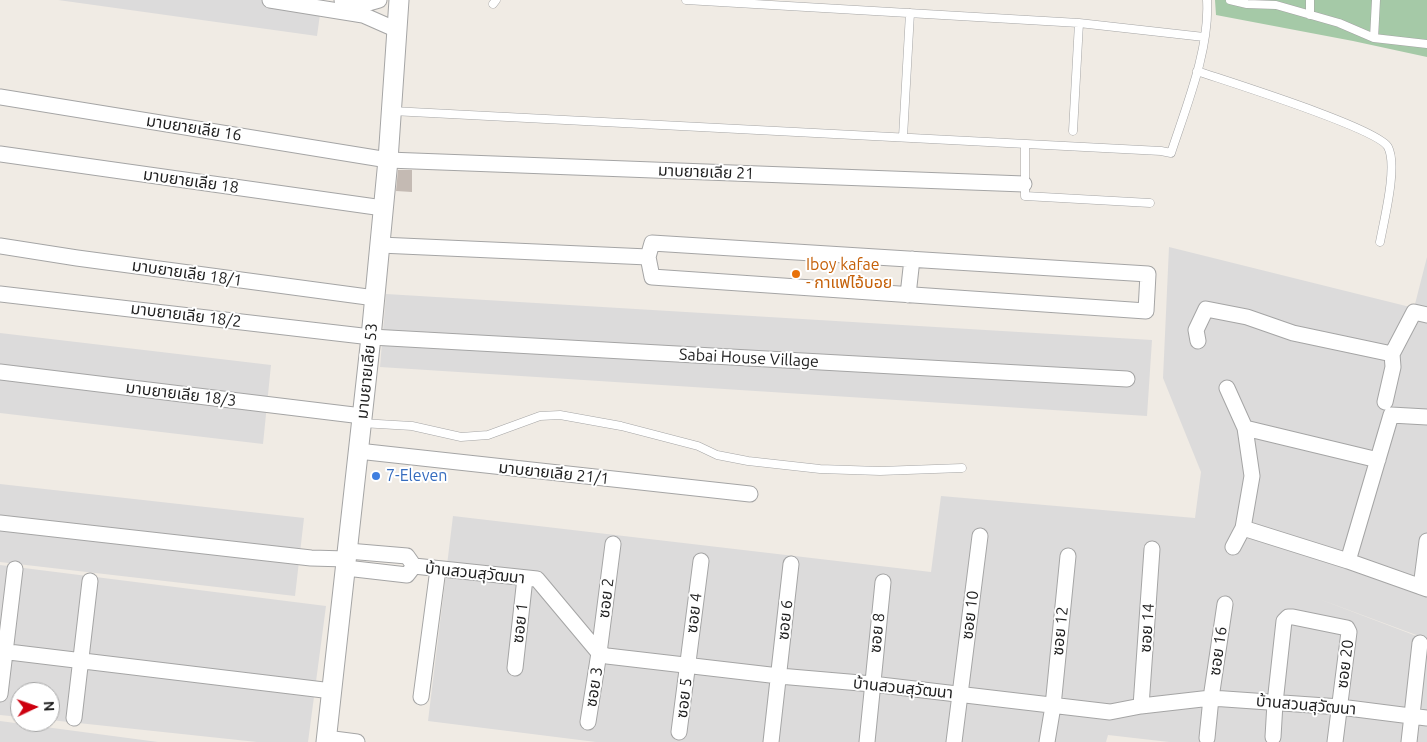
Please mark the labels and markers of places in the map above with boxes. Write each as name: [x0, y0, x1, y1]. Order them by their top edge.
place label: Iboy kafae - กาแฟไอ้บอย: [806, 255, 892, 293]
marker: Iboy kafae - กาแฟไอ้บอย: [790, 268, 802, 280]
place label: 7-Eleven: [386, 466, 447, 486]
marker: 7-Eleven: [370, 470, 382, 482]

